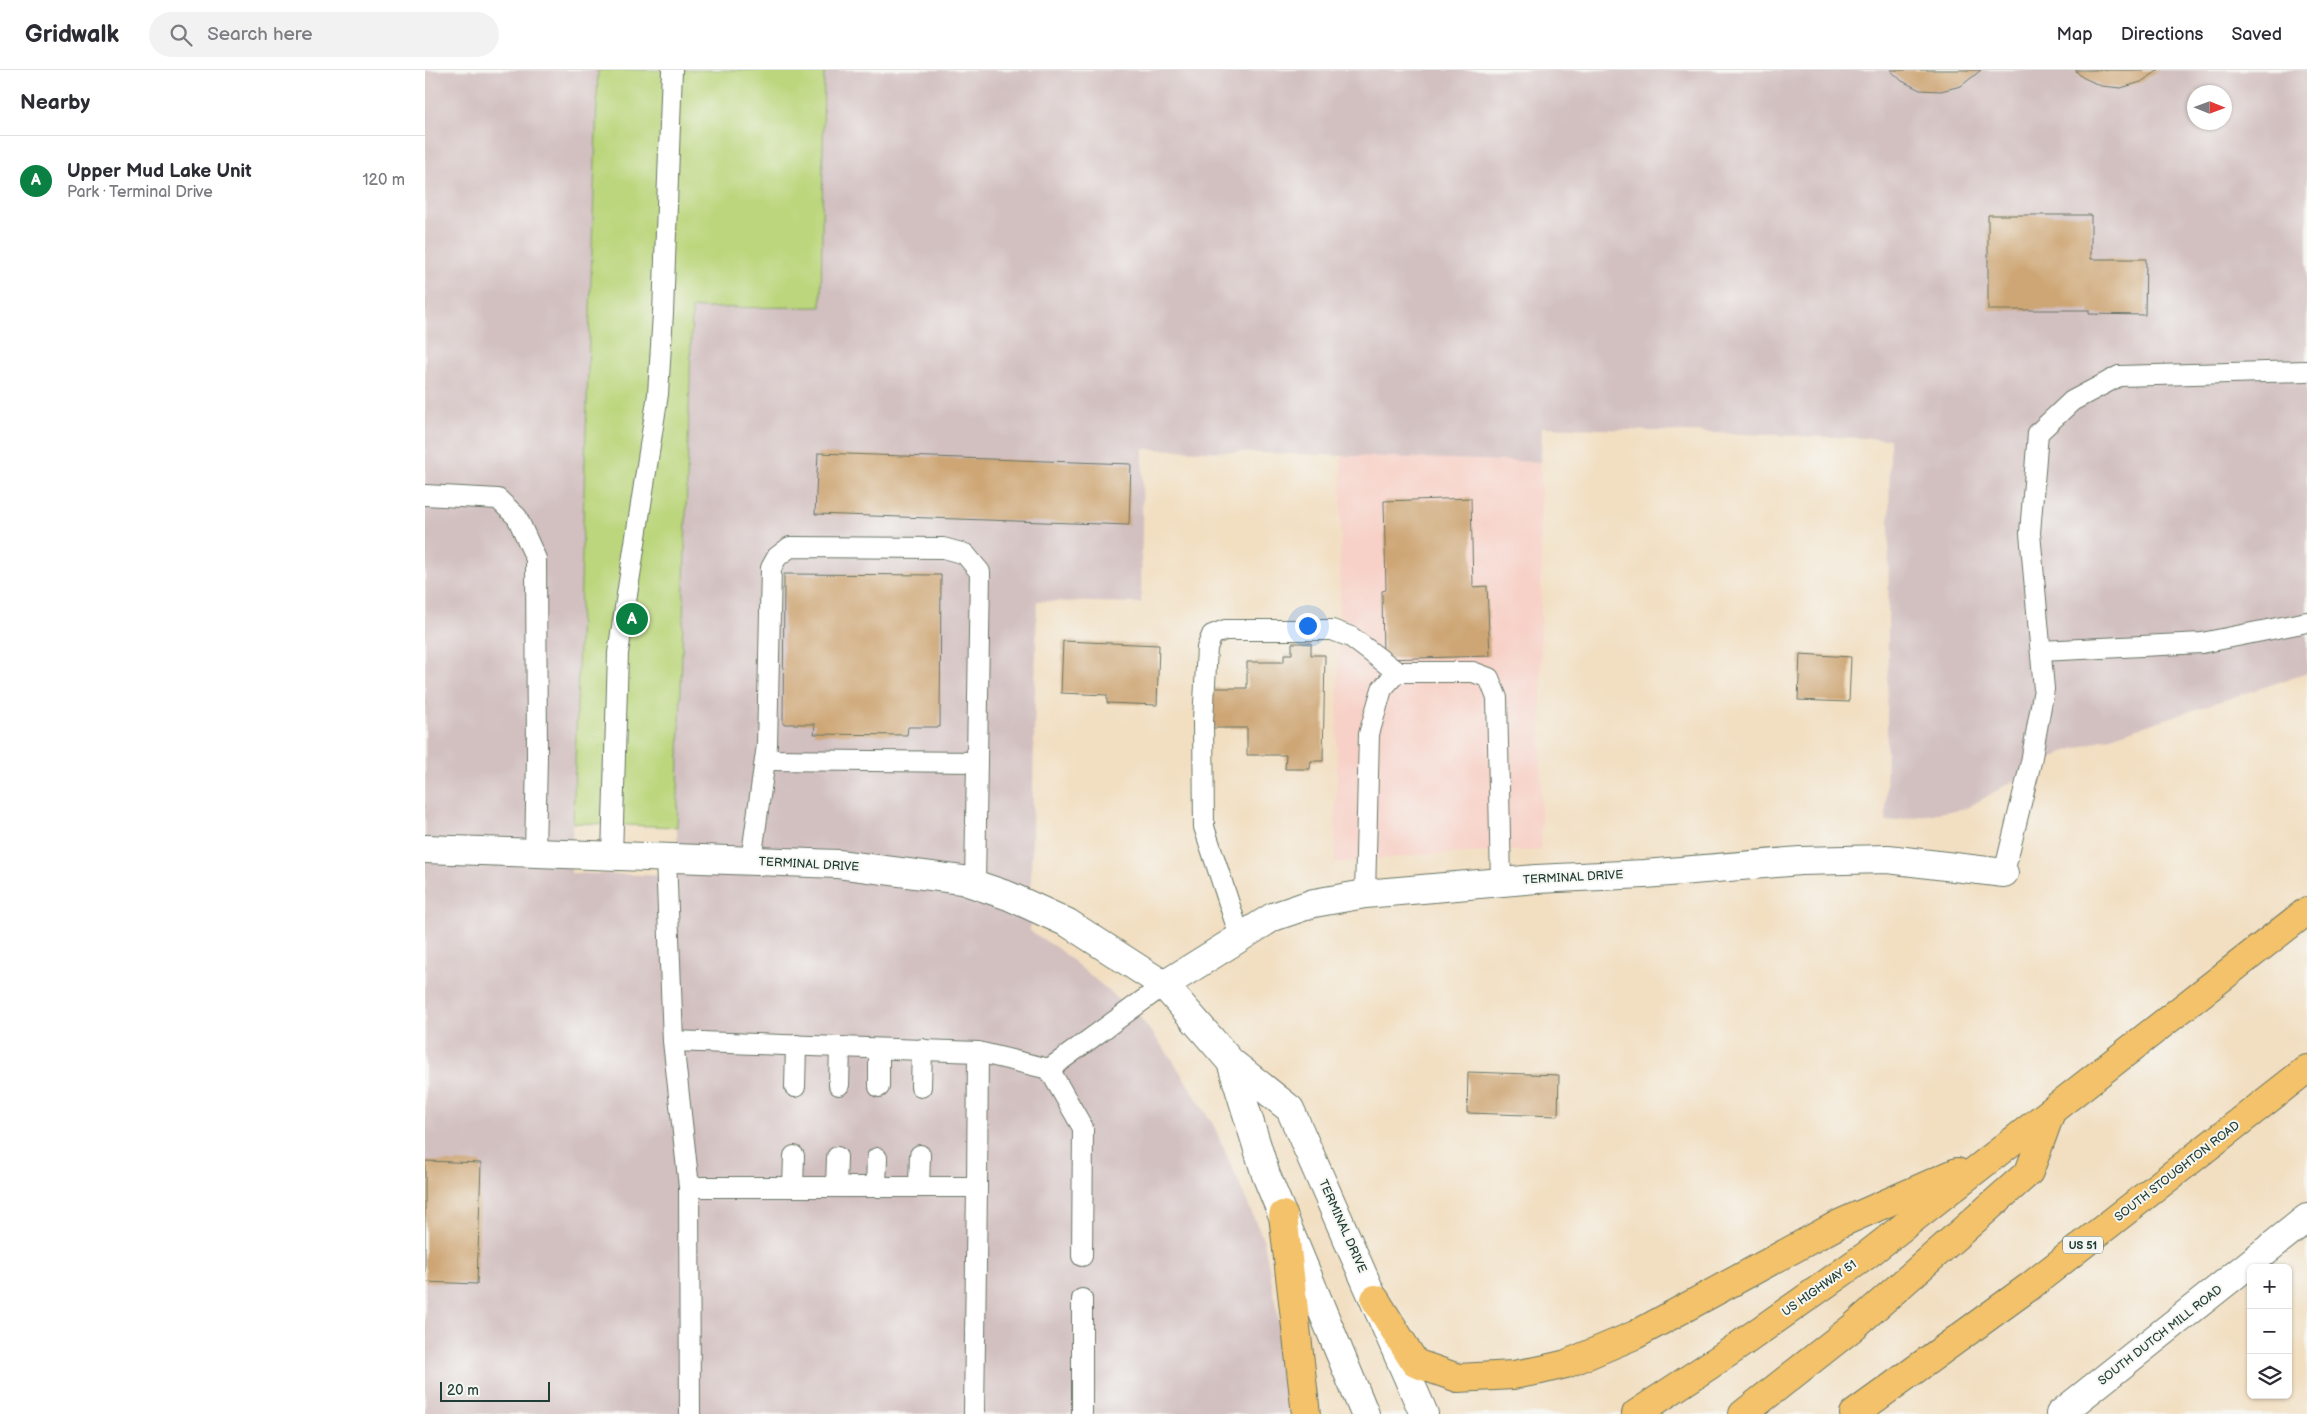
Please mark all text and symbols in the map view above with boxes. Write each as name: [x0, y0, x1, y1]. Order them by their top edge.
search box: [149, 12, 499, 57]
text: Gridwalk: [25, 20, 119, 49]
icon: search: [167, 21, 195, 49]
text: Search here: [207, 23, 312, 46]
text: Map: [2057, 24, 2093, 45]
text: Directions: [2121, 24, 2203, 45]
text: Saved: [2231, 24, 2282, 45]
north arrow: [2187, 85, 2232, 130]
text: Nearby: [20, 90, 90, 115]
text: Upper Mud Lake Unit: [67, 160, 252, 183]
text: A: [31, 171, 41, 190]
text: 120 m: [362, 171, 405, 190]
text: Park · Terminal Drive: [67, 183, 213, 202]
pin: A: [616, 600, 648, 638]
your location: [1295, 613, 1321, 639]
street label: TERMINAL DRIVE: [758, 854, 860, 875]
street label: TERMINAL DRIVE: [1522, 867, 1624, 888]
street label: SOUTH STOUGHTON ROAD: [2112, 1118, 2243, 1225]
street label: TERMINAL DRIVE: [1315, 1177, 1370, 1275]
road number: US 51: [2063, 1236, 2103, 1254]
street label: US HIGHWAY 51: [1779, 1257, 1859, 1320]
map controls: [2247, 1264, 2292, 1399]
button: +: [2247, 1264, 2292, 1309]
street label: SOUTH DUTCH MILL ROAD: [2095, 1282, 2226, 1389]
button: −: [2247, 1309, 2292, 1354]
button: layers: [2247, 1354, 2292, 1399]
scale bar: [440, 1379, 550, 1402]
text: 20 m: [447, 1382, 479, 1399]

